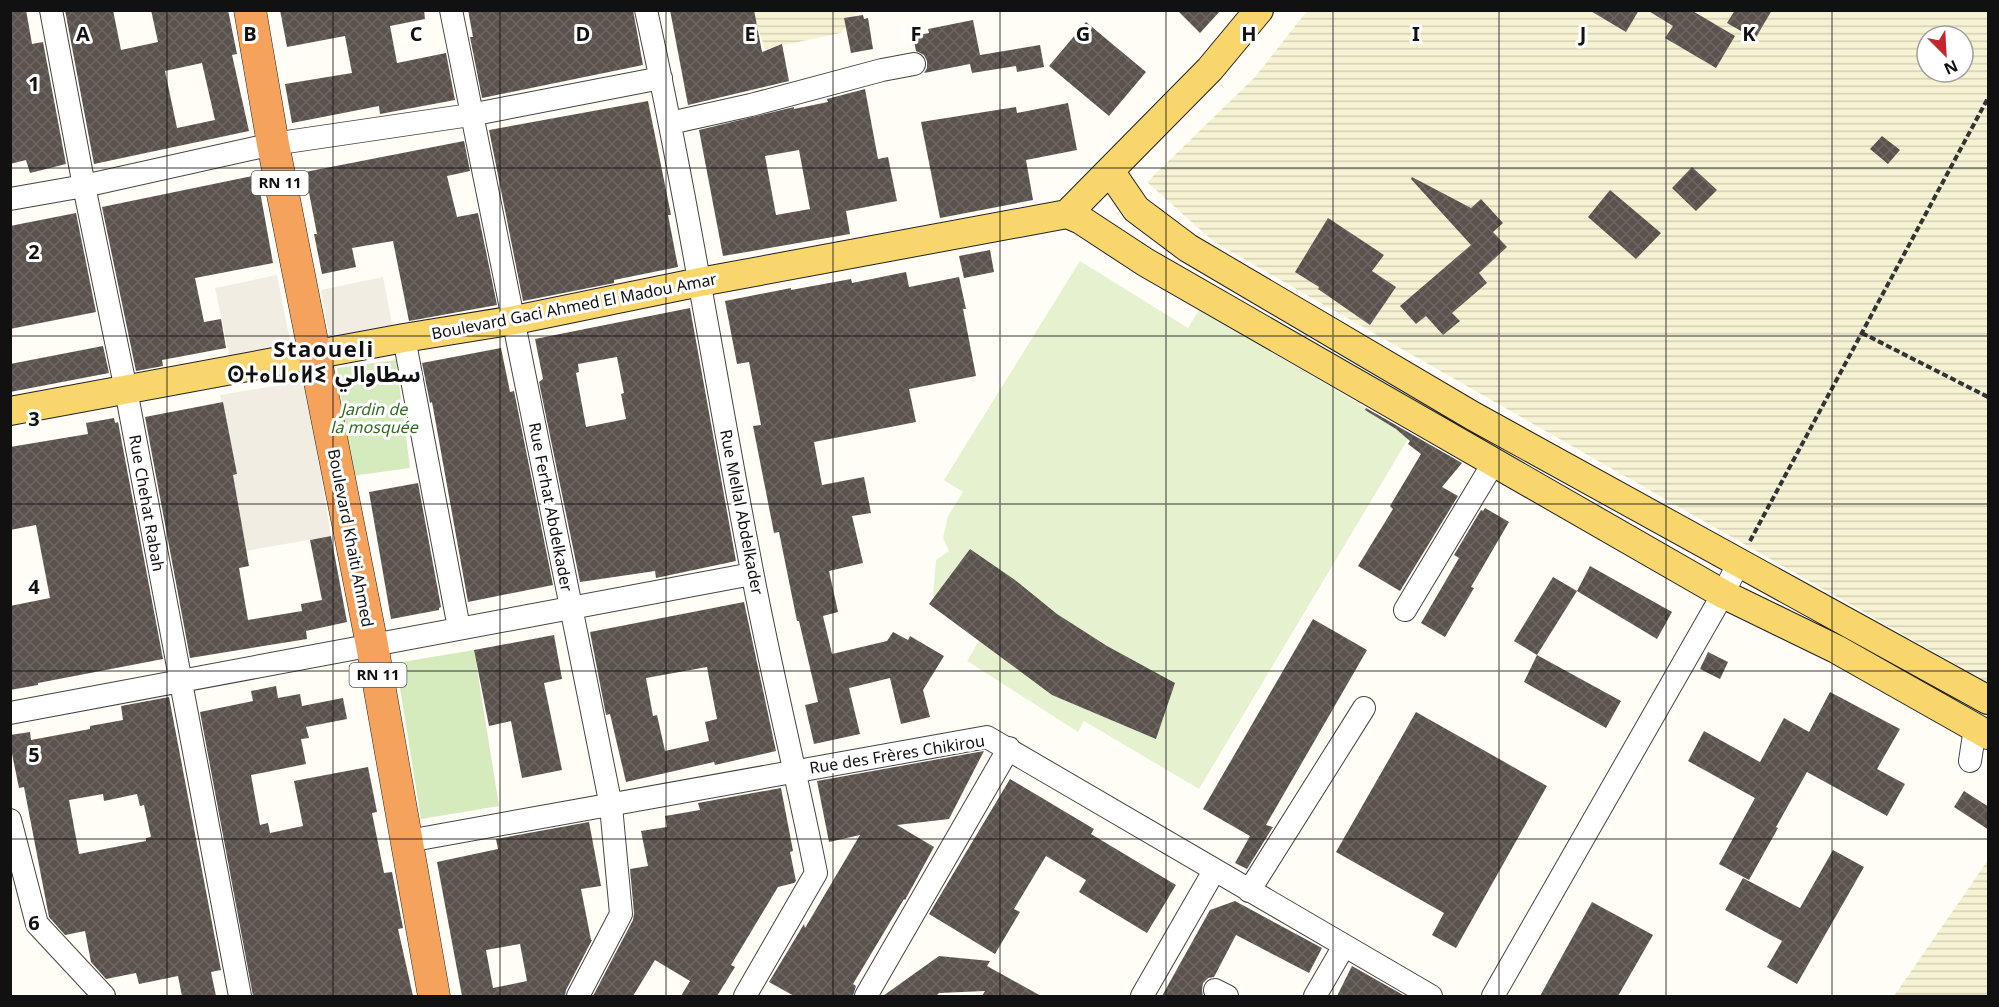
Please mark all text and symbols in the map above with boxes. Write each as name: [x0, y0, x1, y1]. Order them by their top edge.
text: A: [76, 14, 90, 56]
text: B: [243, 14, 257, 56]
text: C: [410, 14, 423, 56]
text: D: [576, 14, 590, 56]
text: E: [744, 14, 756, 56]
text: F: [911, 14, 921, 56]
text: G: [1076, 14, 1090, 56]
text: H: [1241, 14, 1257, 56]
text: I: [1412, 14, 1420, 56]
text: J: [1578, 14, 1586, 56]
text: K: [1742, 14, 1756, 56]
north arrow: [1915, 24, 1975, 84]
text: N: [1938, 49, 1964, 85]
text: 1: [28, 64, 40, 106]
road number: RN 11: [252, 171, 308, 195]
text: 2: [28, 232, 40, 274]
street label: Boulevard Gaci Ahmed El Madou Amar: [429, 263, 720, 351]
district label: Staoueli ⵙⵜⴰⵡⴰⵍⵉ سطاوالي: [227, 327, 421, 398]
park label: Jardin de la mosquée: [330, 393, 419, 445]
text: 3: [28, 399, 40, 441]
street label: Rue Ferhat Abdelkader: [517, 420, 583, 595]
street label: Rue Mellal Abdelkader: [708, 426, 774, 598]
street label: Rue Chehat Rabah: [117, 432, 175, 574]
street label: Boulevard Khaiti Ahmed: [316, 446, 384, 630]
text: 4: [28, 567, 40, 609]
road number: RN 11: [350, 663, 406, 687]
street label: Rue des Frères Chikirou: [807, 724, 987, 786]
text: 5: [28, 735, 40, 777]
text: 6: [28, 903, 40, 945]

